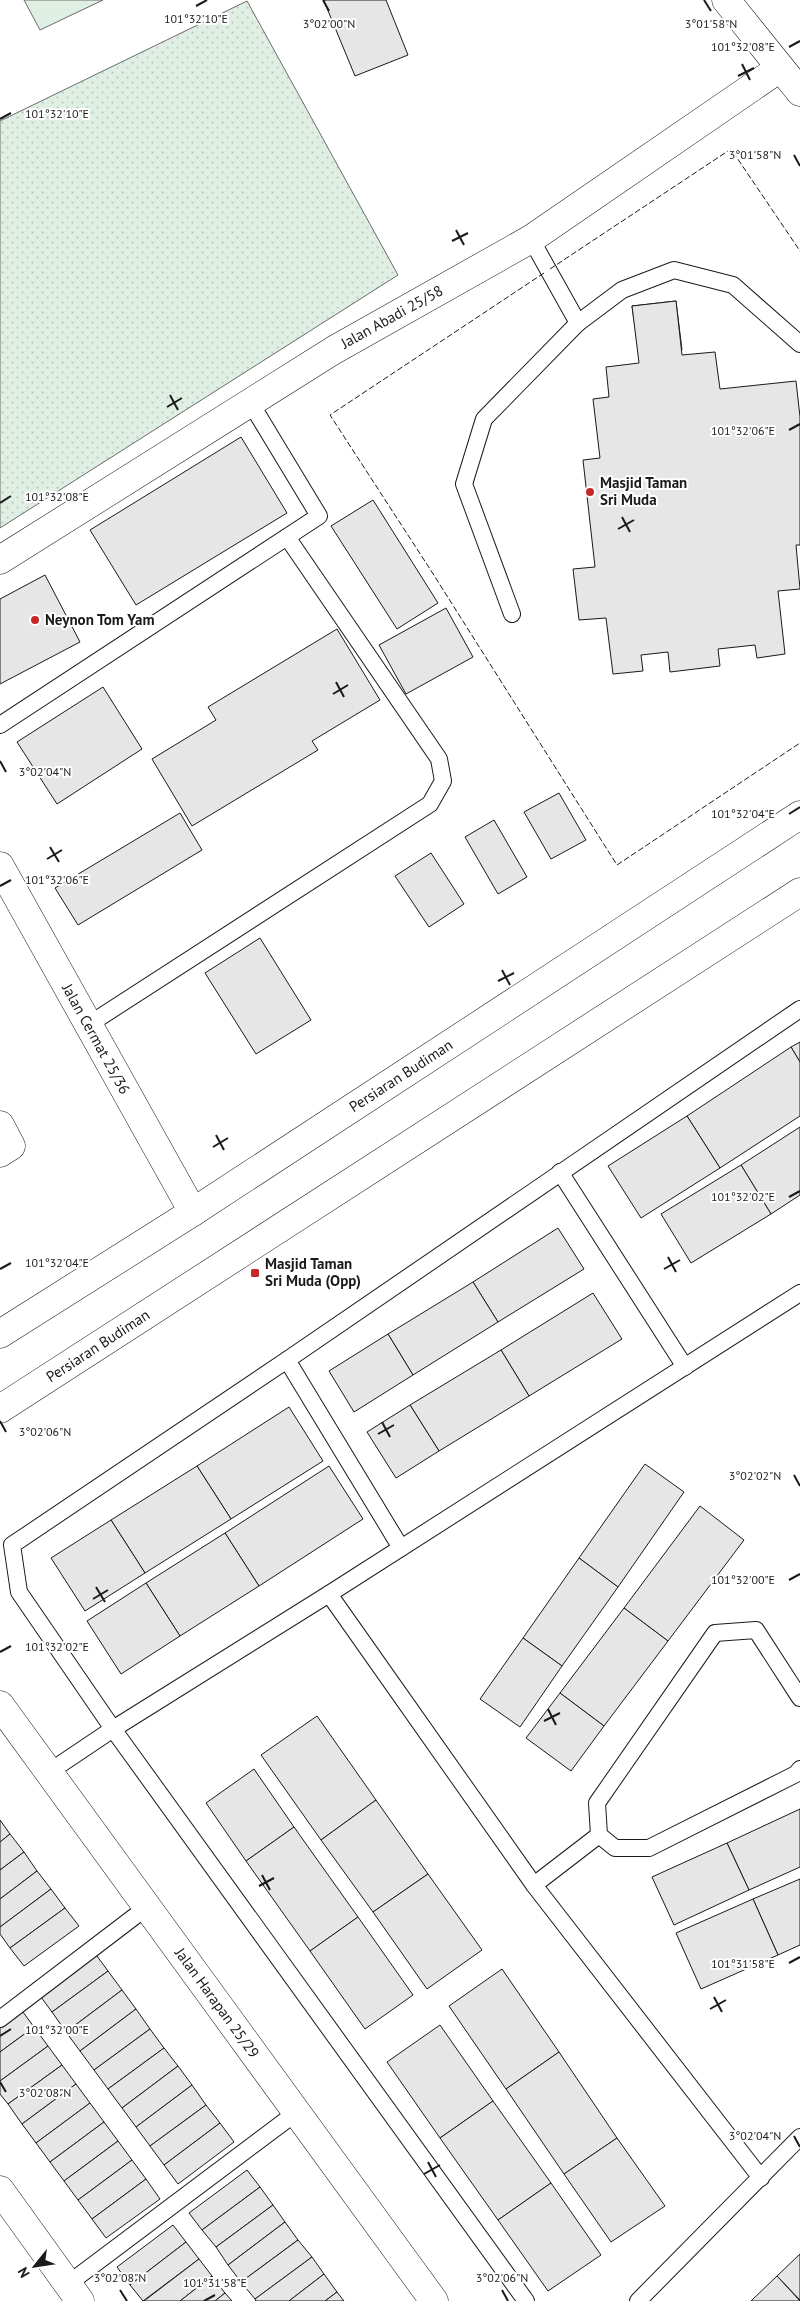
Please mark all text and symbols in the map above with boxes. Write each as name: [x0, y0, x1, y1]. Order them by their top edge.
text: 101°32'10"E: [164, 11, 228, 26]
text: 3°02'00"N: [303, 16, 355, 31]
text: 3°01'58"N: [685, 16, 737, 31]
text: 101°32'08"E: [711, 39, 775, 54]
text: 101°32'10"E: [25, 106, 89, 121]
text: 3°01'58"N: [729, 147, 781, 162]
street label: Jalan Abadi 25/58: [337, 281, 446, 353]
text: 101°32'06"E: [711, 423, 775, 438]
place label: Masjid Taman Sri Muda: [600, 473, 687, 509]
marker: Masjid Taman Sri Muda: [584, 486, 596, 498]
text: 101°32'08"E: [25, 489, 89, 504]
place label: Neynon Tom Yam: [45, 610, 155, 629]
marker: Neynon Tom Yam: [29, 614, 41, 626]
text: 3°02'04"N: [19, 764, 71, 779]
text: 101°32'04"E: [711, 806, 775, 821]
text: 101°32'06"E: [25, 872, 89, 887]
street label: Jalan Cermat 25/36: [58, 979, 135, 1097]
street label: Persiaran Budiman: [345, 1035, 456, 1116]
text: 101°32'02"E: [711, 1189, 775, 1204]
place label: Masjid Taman Sri Muda (Opp): [265, 1254, 361, 1290]
text: 101°32'04"E: [25, 1255, 89, 1270]
marker: Masjid Taman Sri Muda (Opp): [249, 1267, 261, 1279]
street label: Persiaran Budiman: [42, 1305, 153, 1386]
text: 3°02'06"N: [19, 1424, 71, 1439]
text: 3°02'02"N: [729, 1468, 781, 1483]
text: 101°32'00"E: [711, 1572, 775, 1587]
text: 101°32'02"E: [25, 1639, 89, 1654]
street label: Jalan Harapan 25/29: [170, 1943, 264, 2062]
text: 101°31'58"E: [711, 1956, 775, 1971]
text: 101°32'00"E: [25, 2022, 89, 2037]
text: 3°02'08"N: [19, 2085, 71, 2100]
text: 3°02'04"N: [729, 2128, 781, 2143]
north arrow: [10, 2241, 60, 2291]
text: N: [14, 2264, 34, 2281]
text: 3°02'08"N: [94, 2270, 146, 2285]
text: 3°02'06"N: [476, 2270, 528, 2285]
text: 101°31'58"E: [183, 2275, 247, 2290]

